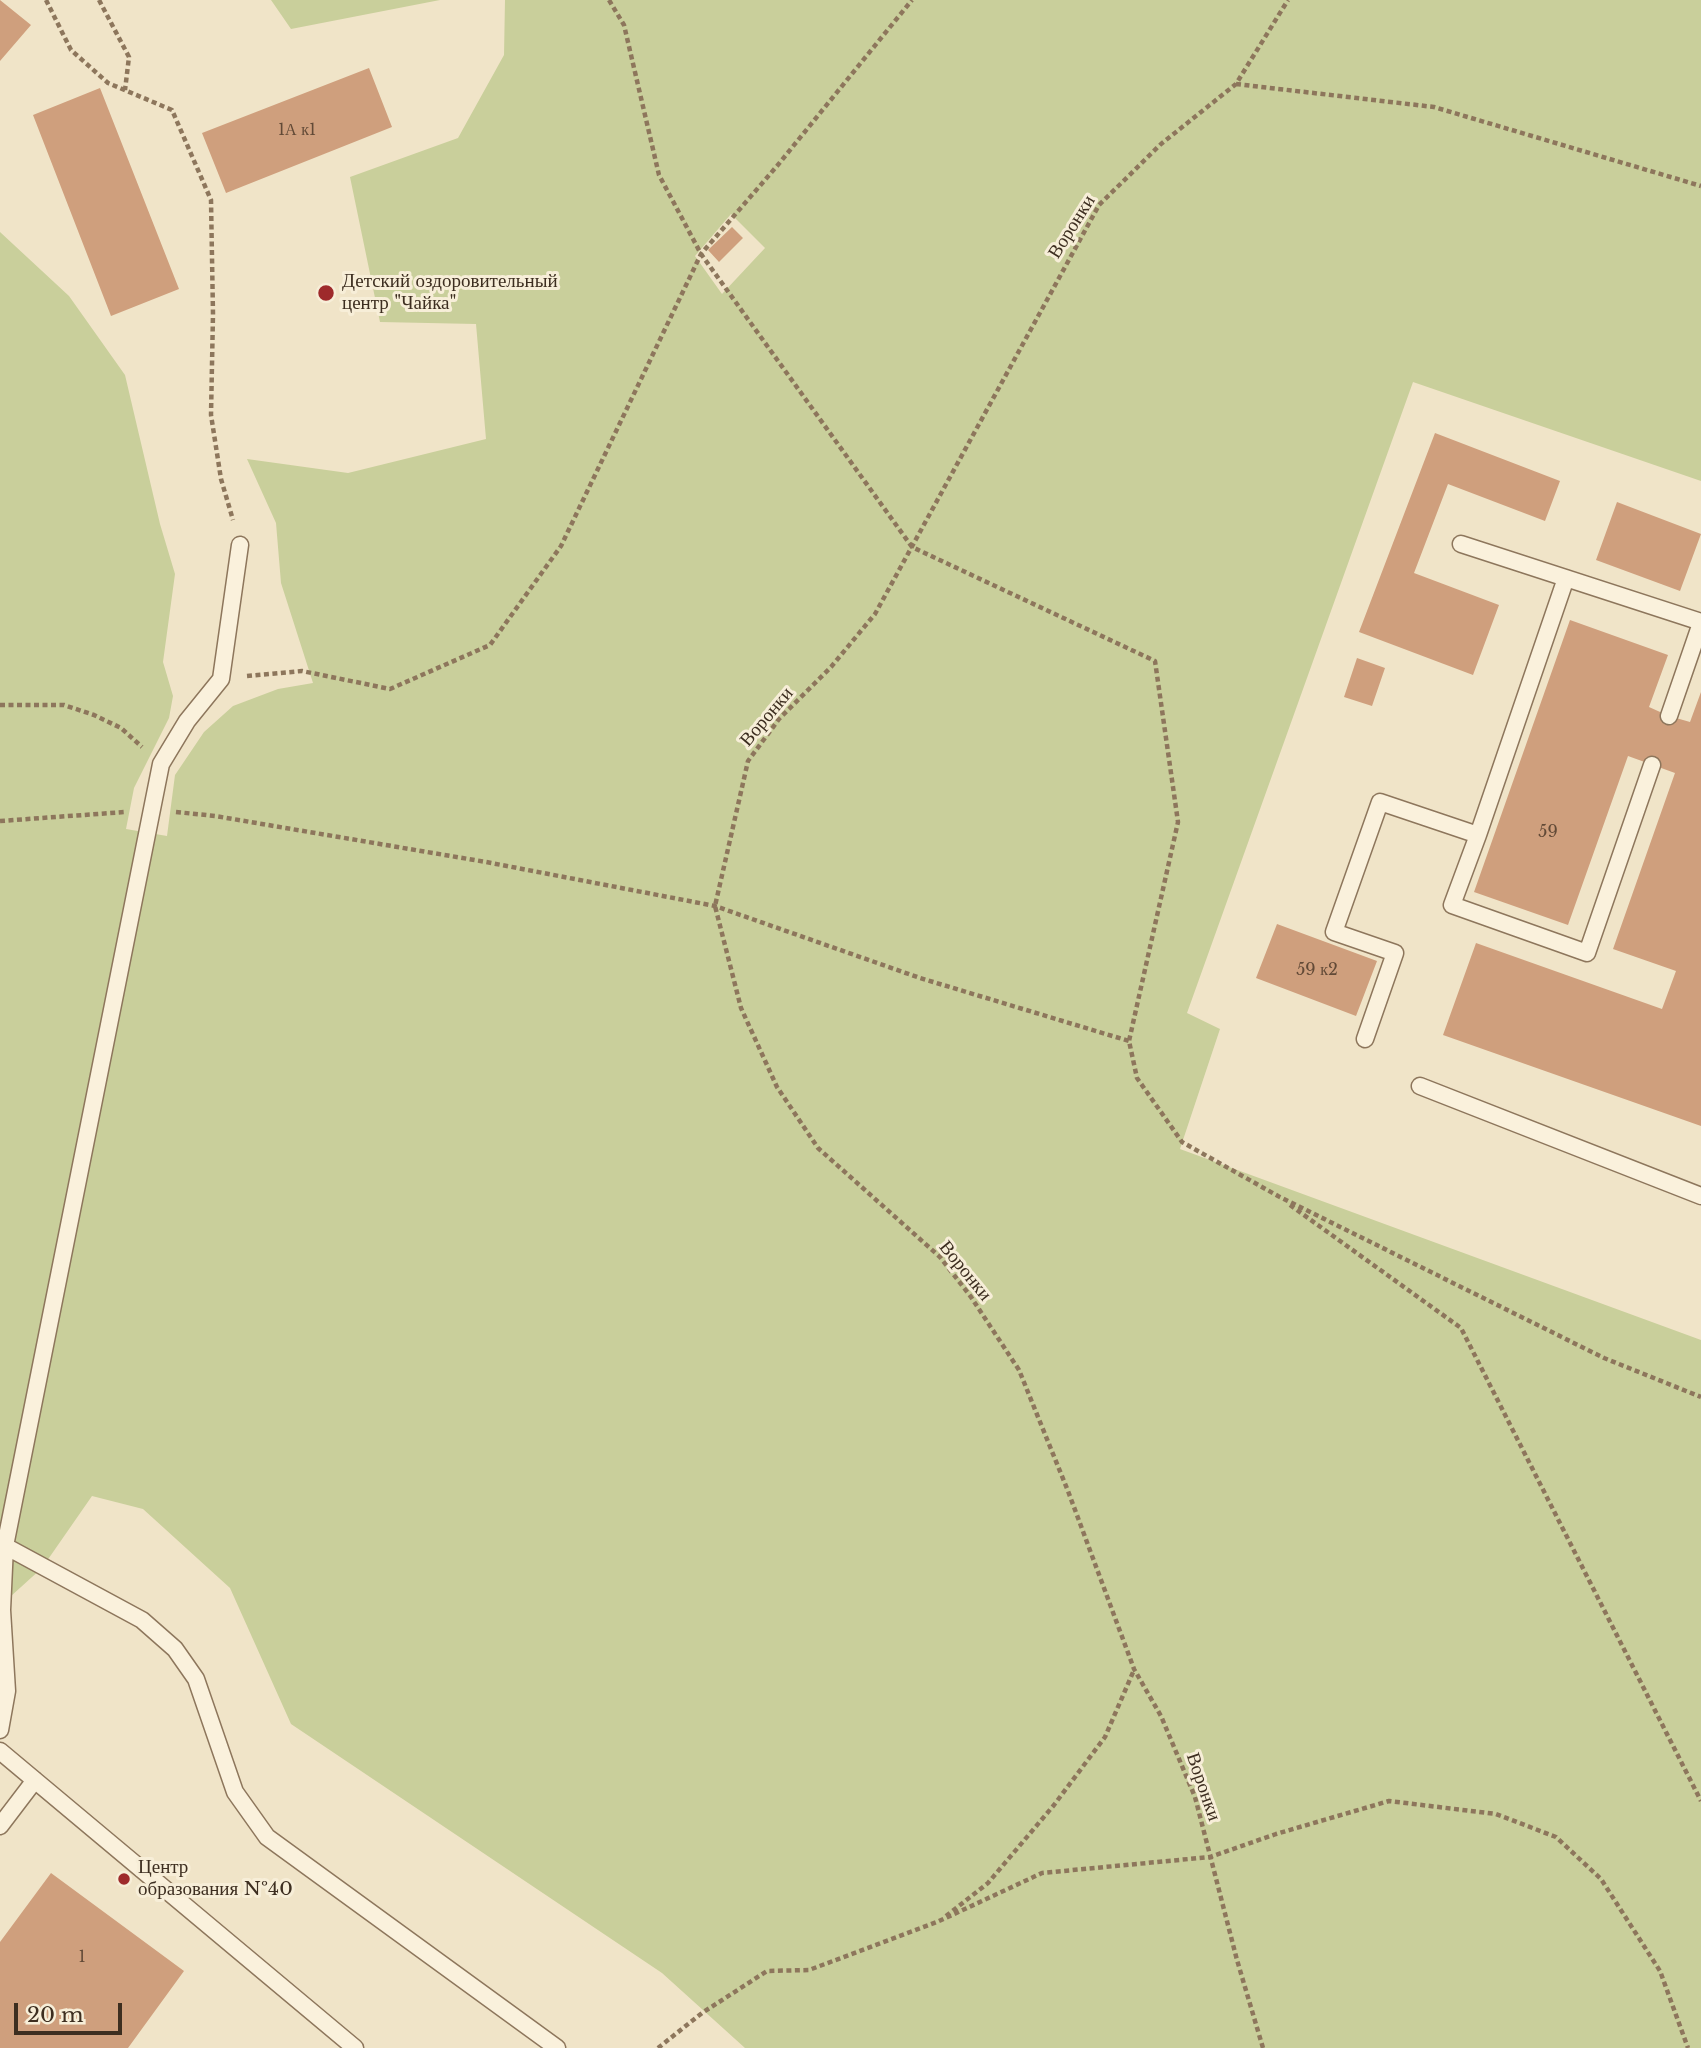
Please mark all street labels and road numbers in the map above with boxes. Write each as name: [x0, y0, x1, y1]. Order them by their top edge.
street label: Воронки: [1044, 191, 1100, 263]
street label: Воронки: [736, 683, 798, 751]
street label: Воронки: [934, 1236, 996, 1306]
street label: Воронки: [1181, 1750, 1225, 1824]

